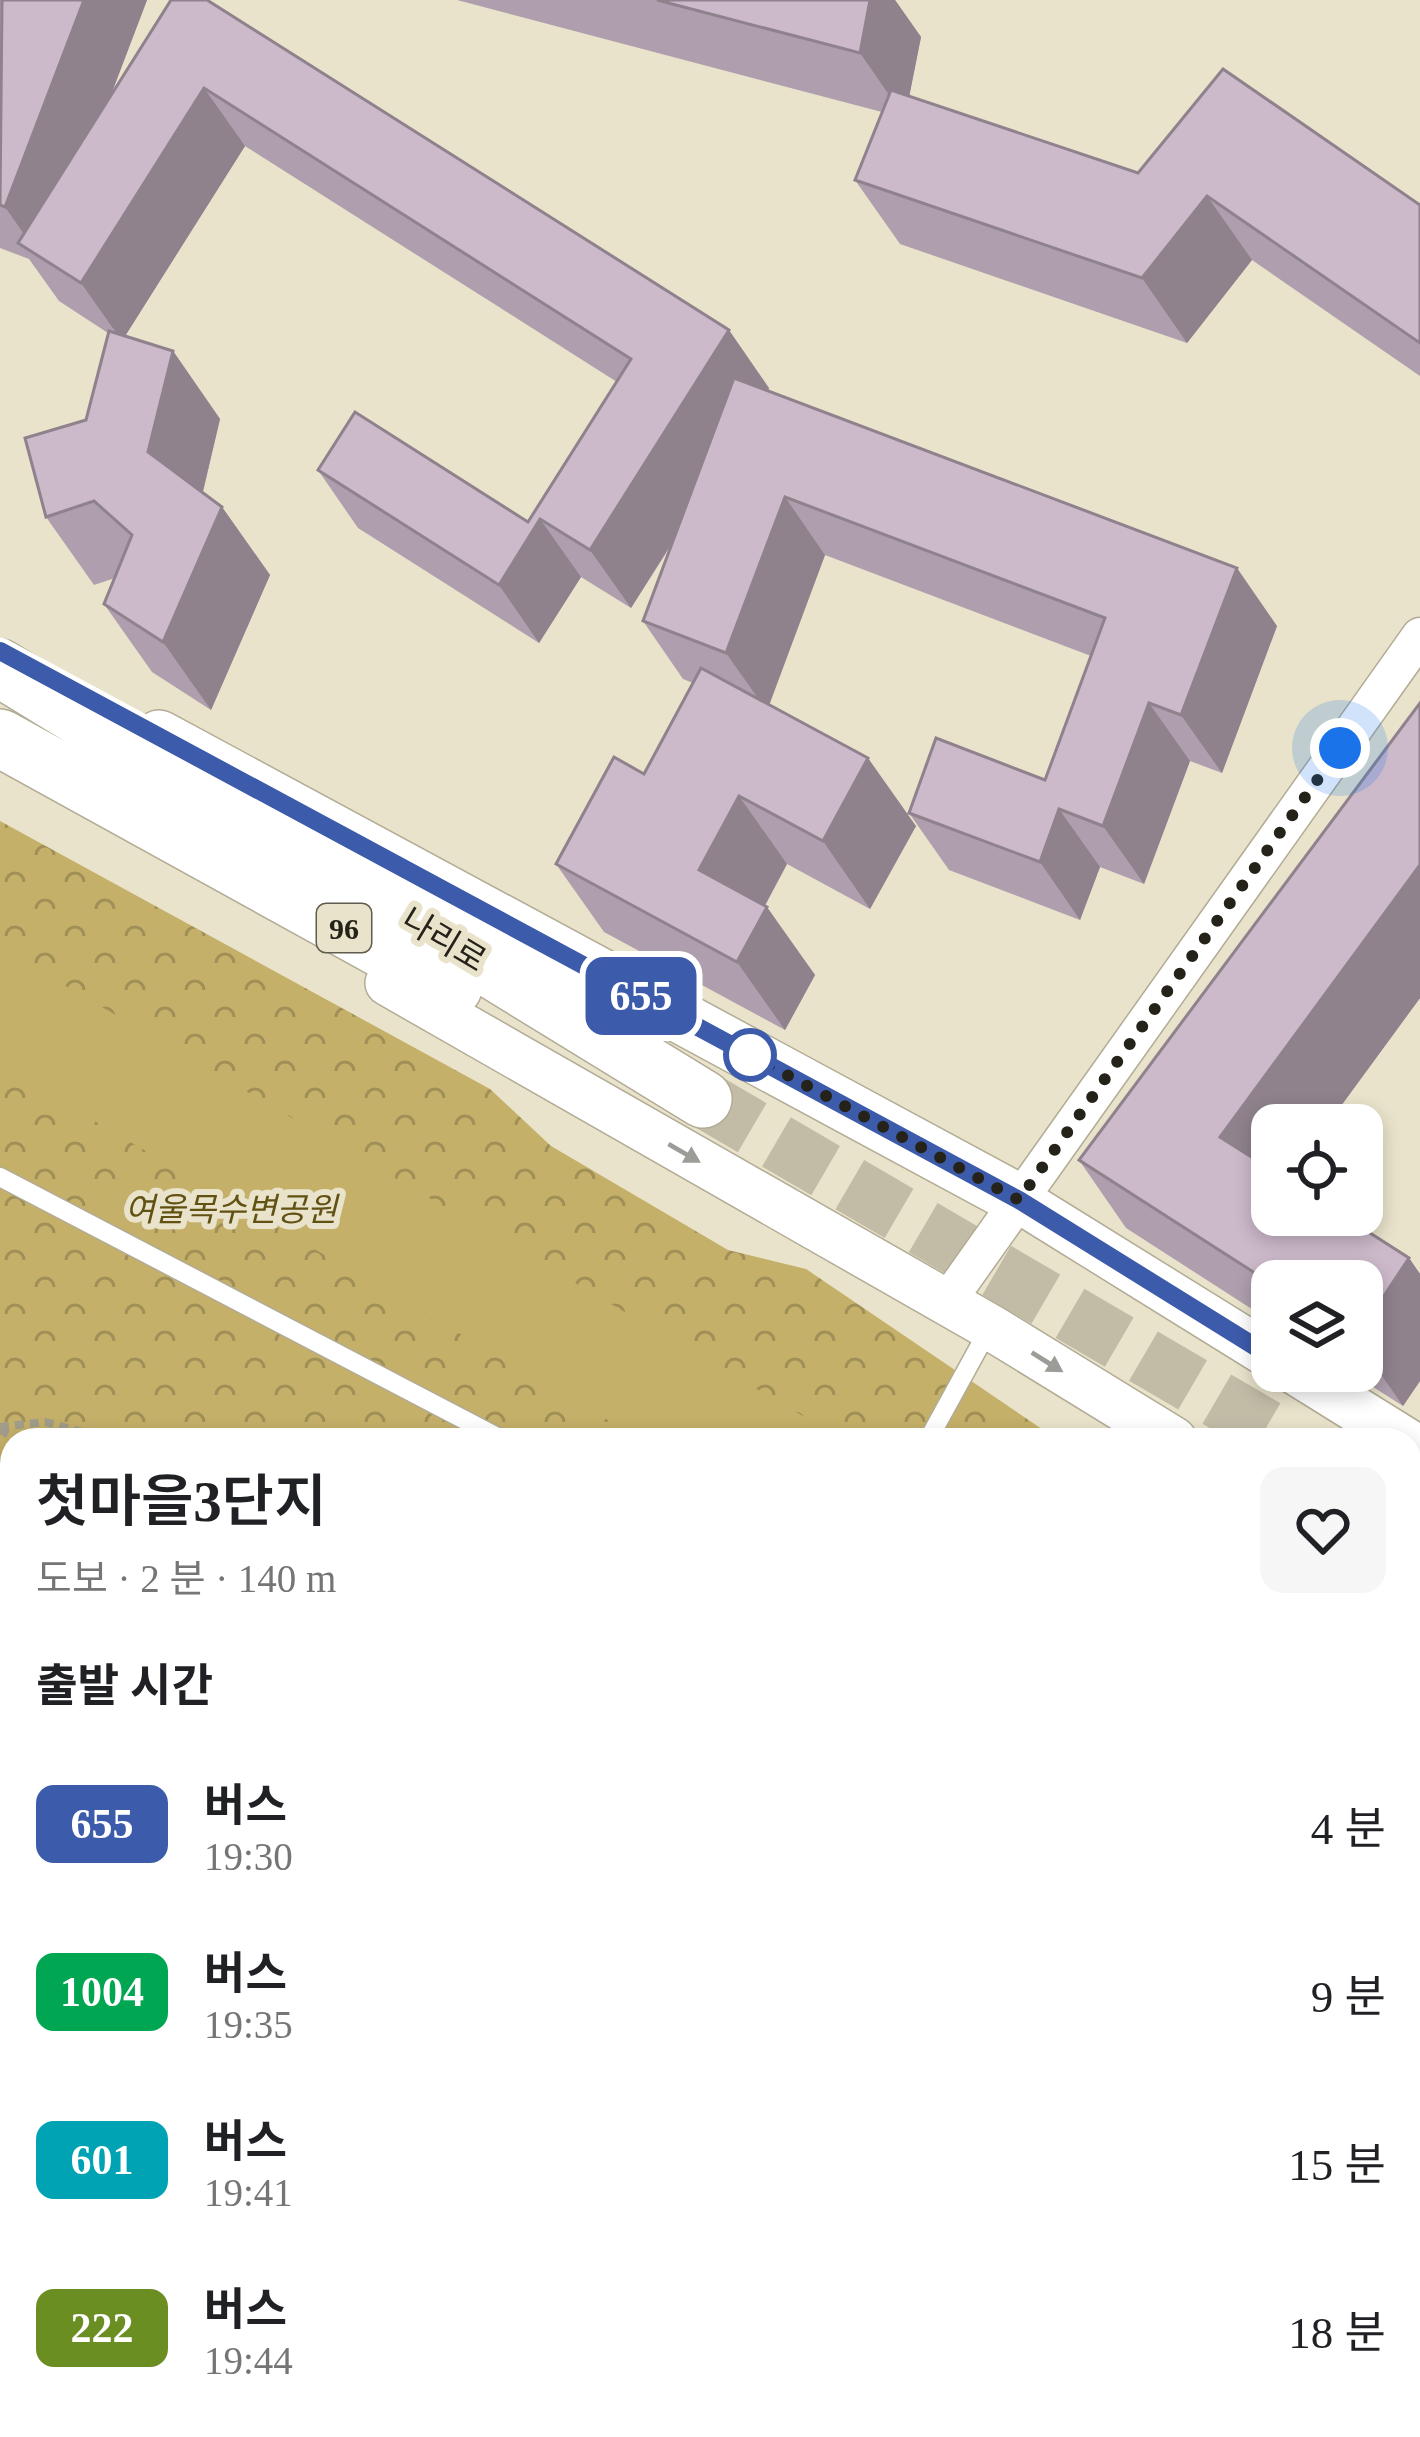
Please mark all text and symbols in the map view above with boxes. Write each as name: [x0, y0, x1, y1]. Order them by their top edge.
your location: [1310, 718, 1370, 778]
street label: 나리로: [396, 901, 492, 979]
road number: 96: [317, 904, 371, 952]
line badge: 655: [572, 957, 710, 1035]
text: 655: [610, 973, 673, 1019]
unlabelled marker: [725, 1030, 775, 1080]
map controls: [1251, 1104, 1383, 1392]
button: locate: [1251, 1104, 1383, 1236]
one-way arrow: [667, 1142, 701, 1163]
park label: 여울목수변공원: [125, 1192, 340, 1228]
button: layers: [1251, 1260, 1383, 1392]
one-way arrow: [1030, 1351, 1064, 1372]
button: heart: [1260, 1467, 1386, 1593]
text: 첫마을3단지: [36, 1470, 327, 1533]
text: 도보 · 2 분 · 140 m: [36, 1557, 336, 1600]
text: 출발 시간: [36, 1661, 213, 1711]
text: 버스: [204, 1781, 287, 1831]
text: 655: [71, 1801, 134, 1847]
text: 4 분: [1311, 1804, 1386, 1854]
text: 19:30: [204, 1835, 293, 1878]
text: 버스: [204, 1949, 287, 1999]
text: 1004: [60, 1969, 144, 2015]
text: 9 분: [1311, 1972, 1386, 2022]
text: 19:35: [204, 2003, 293, 2046]
text: 버스: [204, 2117, 287, 2167]
text: 601: [71, 2137, 134, 2183]
text: 15 분: [1288, 2140, 1386, 2190]
text: 19:41: [204, 2171, 293, 2214]
text: 버스: [204, 2285, 287, 2335]
text: 222: [71, 2305, 134, 2351]
text: 18 분: [1288, 2308, 1386, 2358]
text: 19:44: [204, 2339, 293, 2382]

